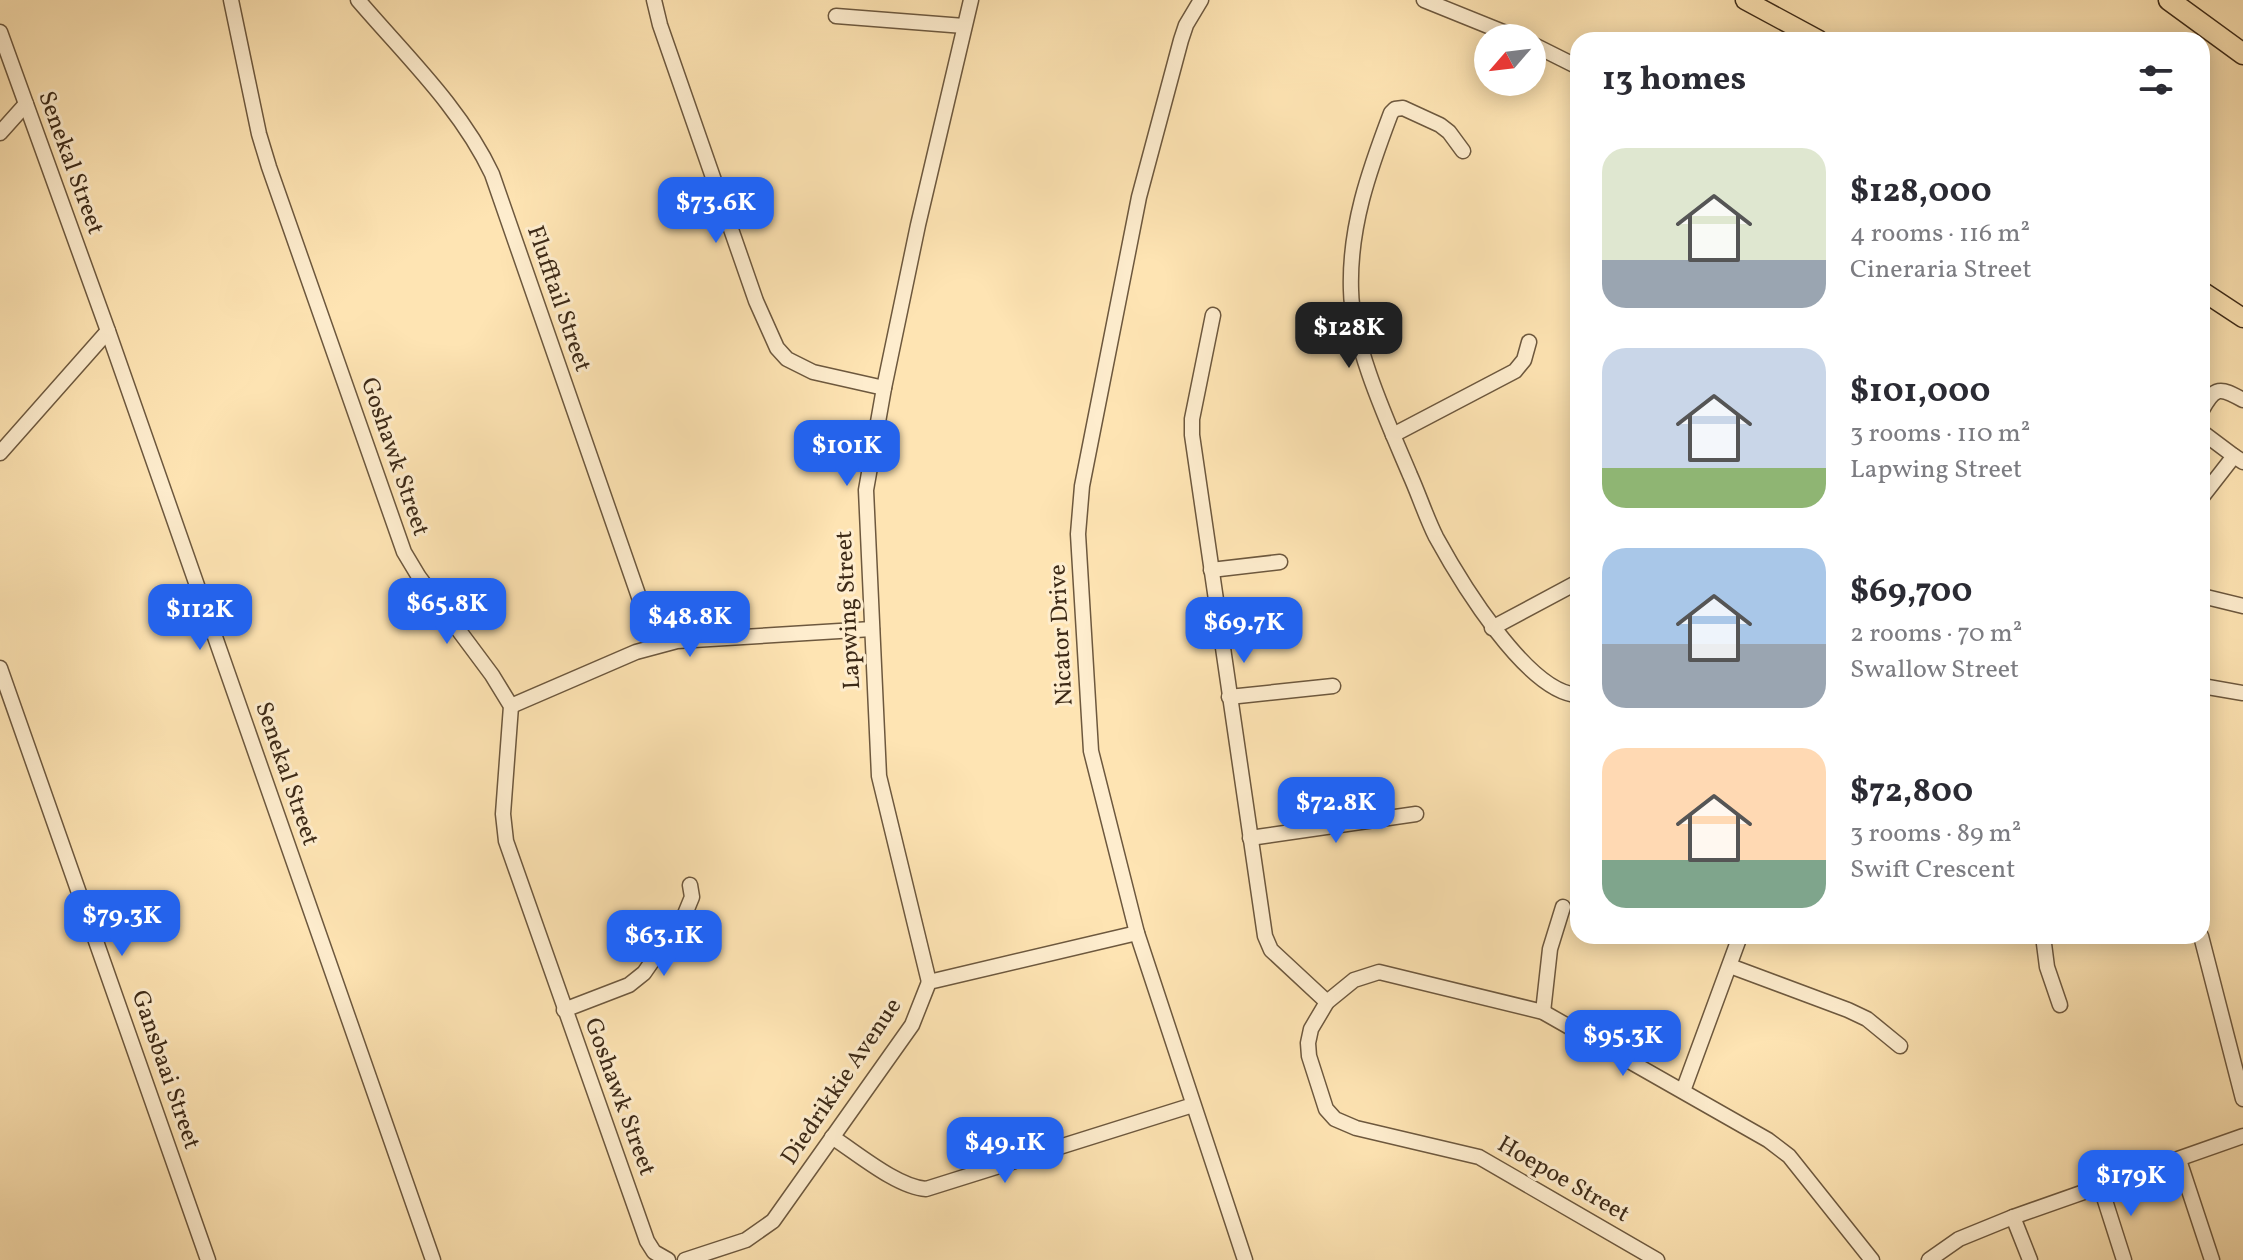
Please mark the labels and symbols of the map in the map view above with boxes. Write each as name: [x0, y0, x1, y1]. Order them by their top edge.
north arrow: [1474, 24, 1546, 96]
street label: Senekal Street: [28, 87, 112, 239]
pin: $73.6K: [651, 177, 781, 245]
street label: Flufftail Street: [517, 221, 599, 377]
pin: $128K: [1293, 302, 1405, 370]
street label: Goshawk Street: [351, 373, 437, 541]
pin: $101K: [791, 420, 903, 488]
street label: Lapwing Street: [828, 530, 870, 690]
street label: Nicator Drive: [1041, 563, 1083, 707]
pin: $65.8K: [382, 578, 512, 646]
pin: $112K: [144, 584, 256, 652]
pin: $48.8K: [625, 591, 755, 659]
pin: $69.7K: [1179, 597, 1309, 665]
street label: Senekal Street: [245, 697, 327, 851]
pin: $72.8K: [1271, 777, 1401, 845]
pin: $79.3K: [57, 890, 187, 958]
pin: $63.1K: [599, 910, 729, 978]
street label: Gansbaai Street: [122, 986, 208, 1154]
street label: Diedrikkie Avenue: [773, 992, 911, 1172]
pin: $95.3K: [1558, 1010, 1688, 1078]
street label: Goshawk Street: [575, 1013, 663, 1181]
pin: $49.1K: [940, 1117, 1070, 1185]
street label: Hoepoe Street: [1490, 1128, 1636, 1232]
pin: $179K: [2075, 1150, 2187, 1218]

